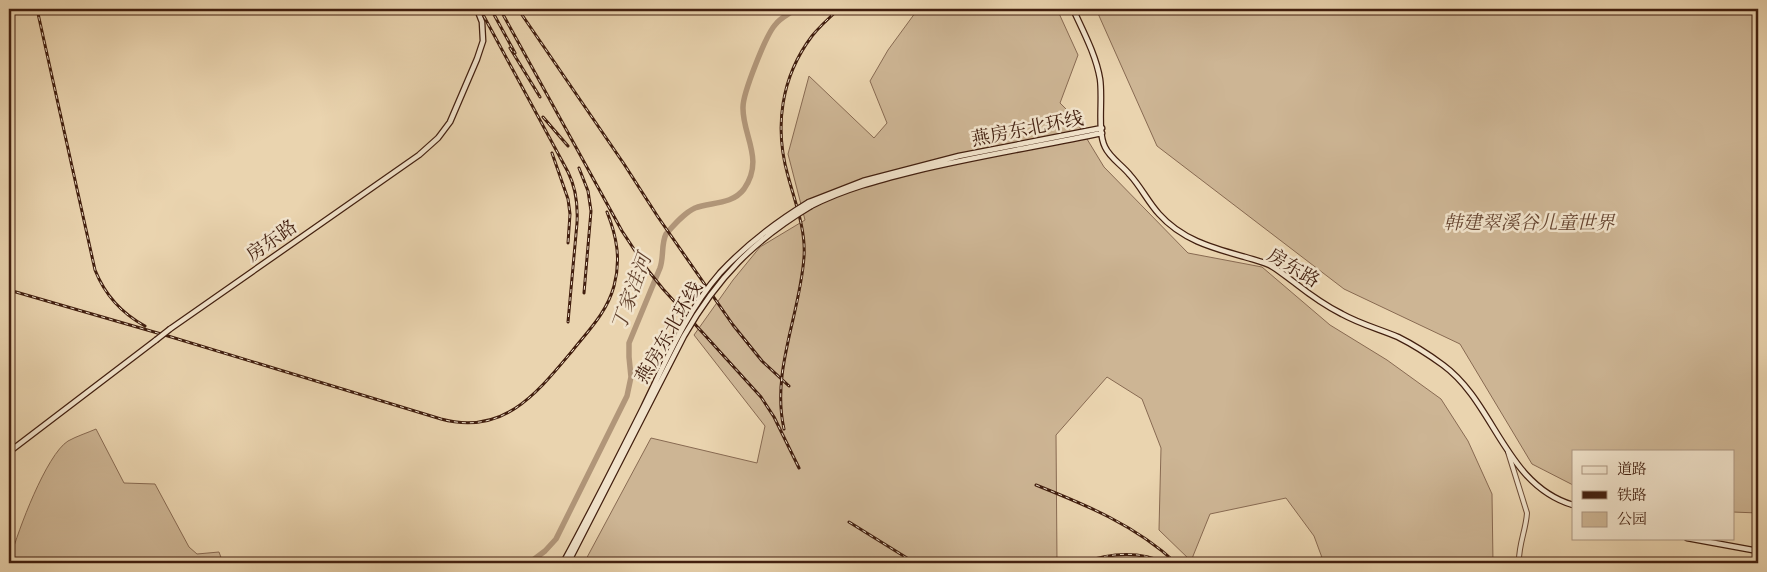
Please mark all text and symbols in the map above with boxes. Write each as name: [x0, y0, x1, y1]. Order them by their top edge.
street label: 燕房东北环线: [969, 106, 1085, 152]
park label: 韩建翠溪谷儿童世界: [1443, 211, 1616, 235]
street label: 房东路: [241, 215, 302, 267]
street label: 房东路: [1263, 243, 1324, 293]
water label: 丁家洼河: [607, 248, 659, 334]
street label: 燕房东北环线: [630, 277, 708, 388]
legend: [1572, 450, 1734, 540]
text: 道路: [1617, 460, 1647, 479]
text: 铁路: [1617, 486, 1647, 505]
text: 公园: [1617, 510, 1647, 529]

